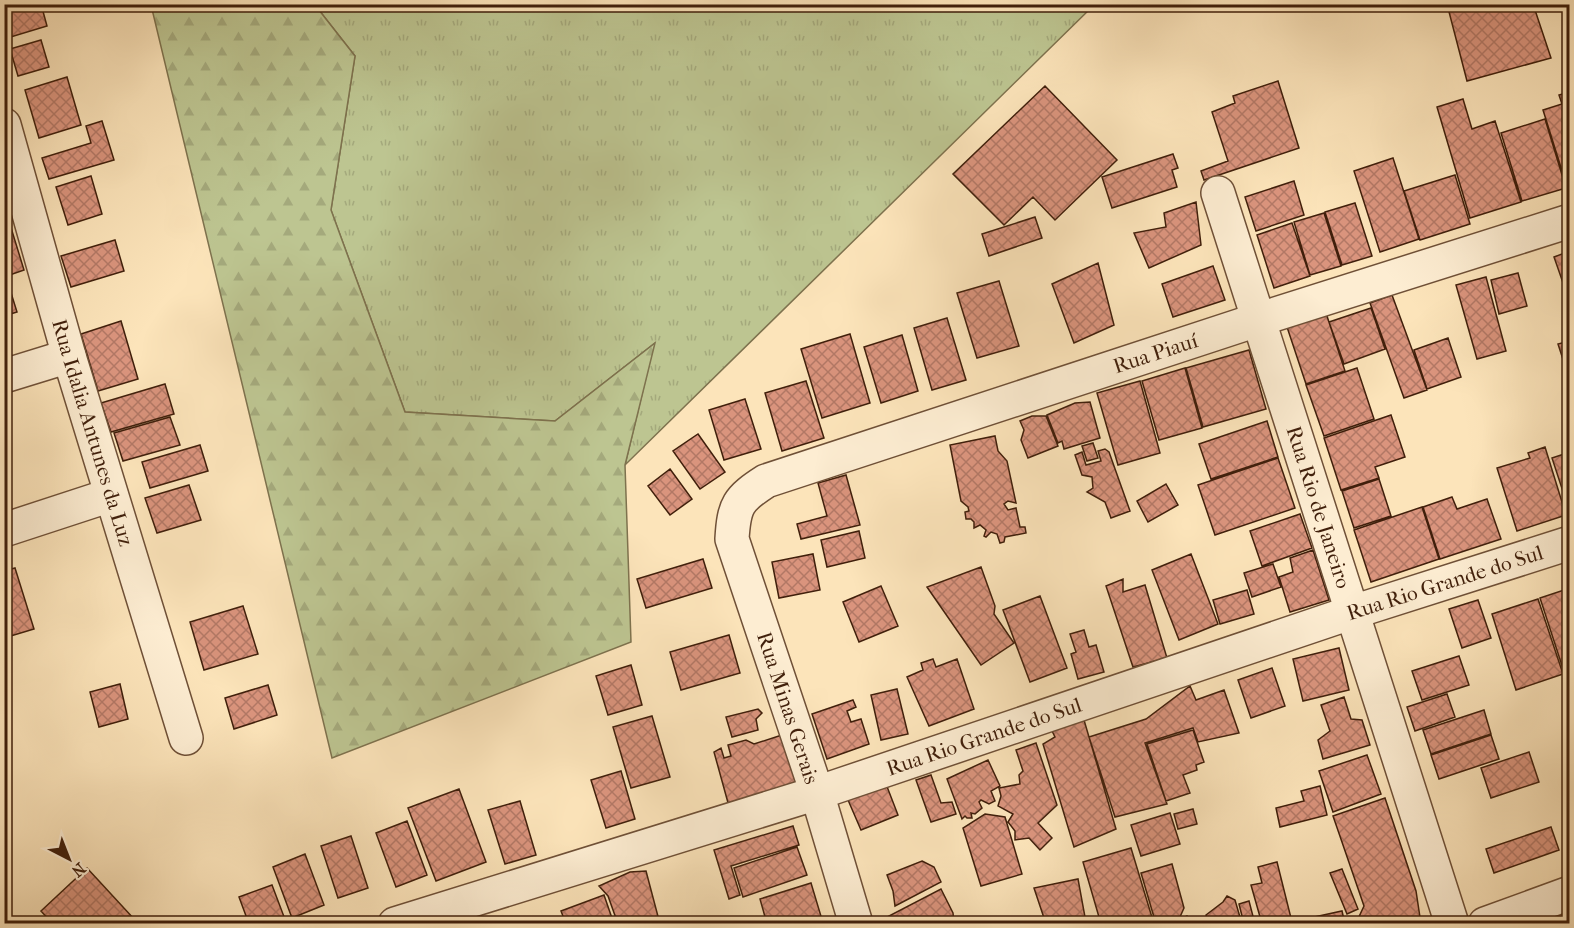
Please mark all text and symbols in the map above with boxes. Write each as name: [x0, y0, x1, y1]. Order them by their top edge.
street label: Rua Idalia Antunes da Luz: [47, 316, 138, 549]
street label: Rua Piauí: [1110, 328, 1202, 378]
street label: Rua Rio de Janeiro: [1281, 423, 1356, 592]
street label: Rua Rio Grande do Sul: [1344, 540, 1546, 625]
street label: Rua Minas Gerais: [752, 629, 824, 787]
street label: Rua Rio Grande do Sul: [883, 693, 1085, 781]
north arrow: [39, 829, 99, 889]
text: N: [67, 859, 90, 881]

